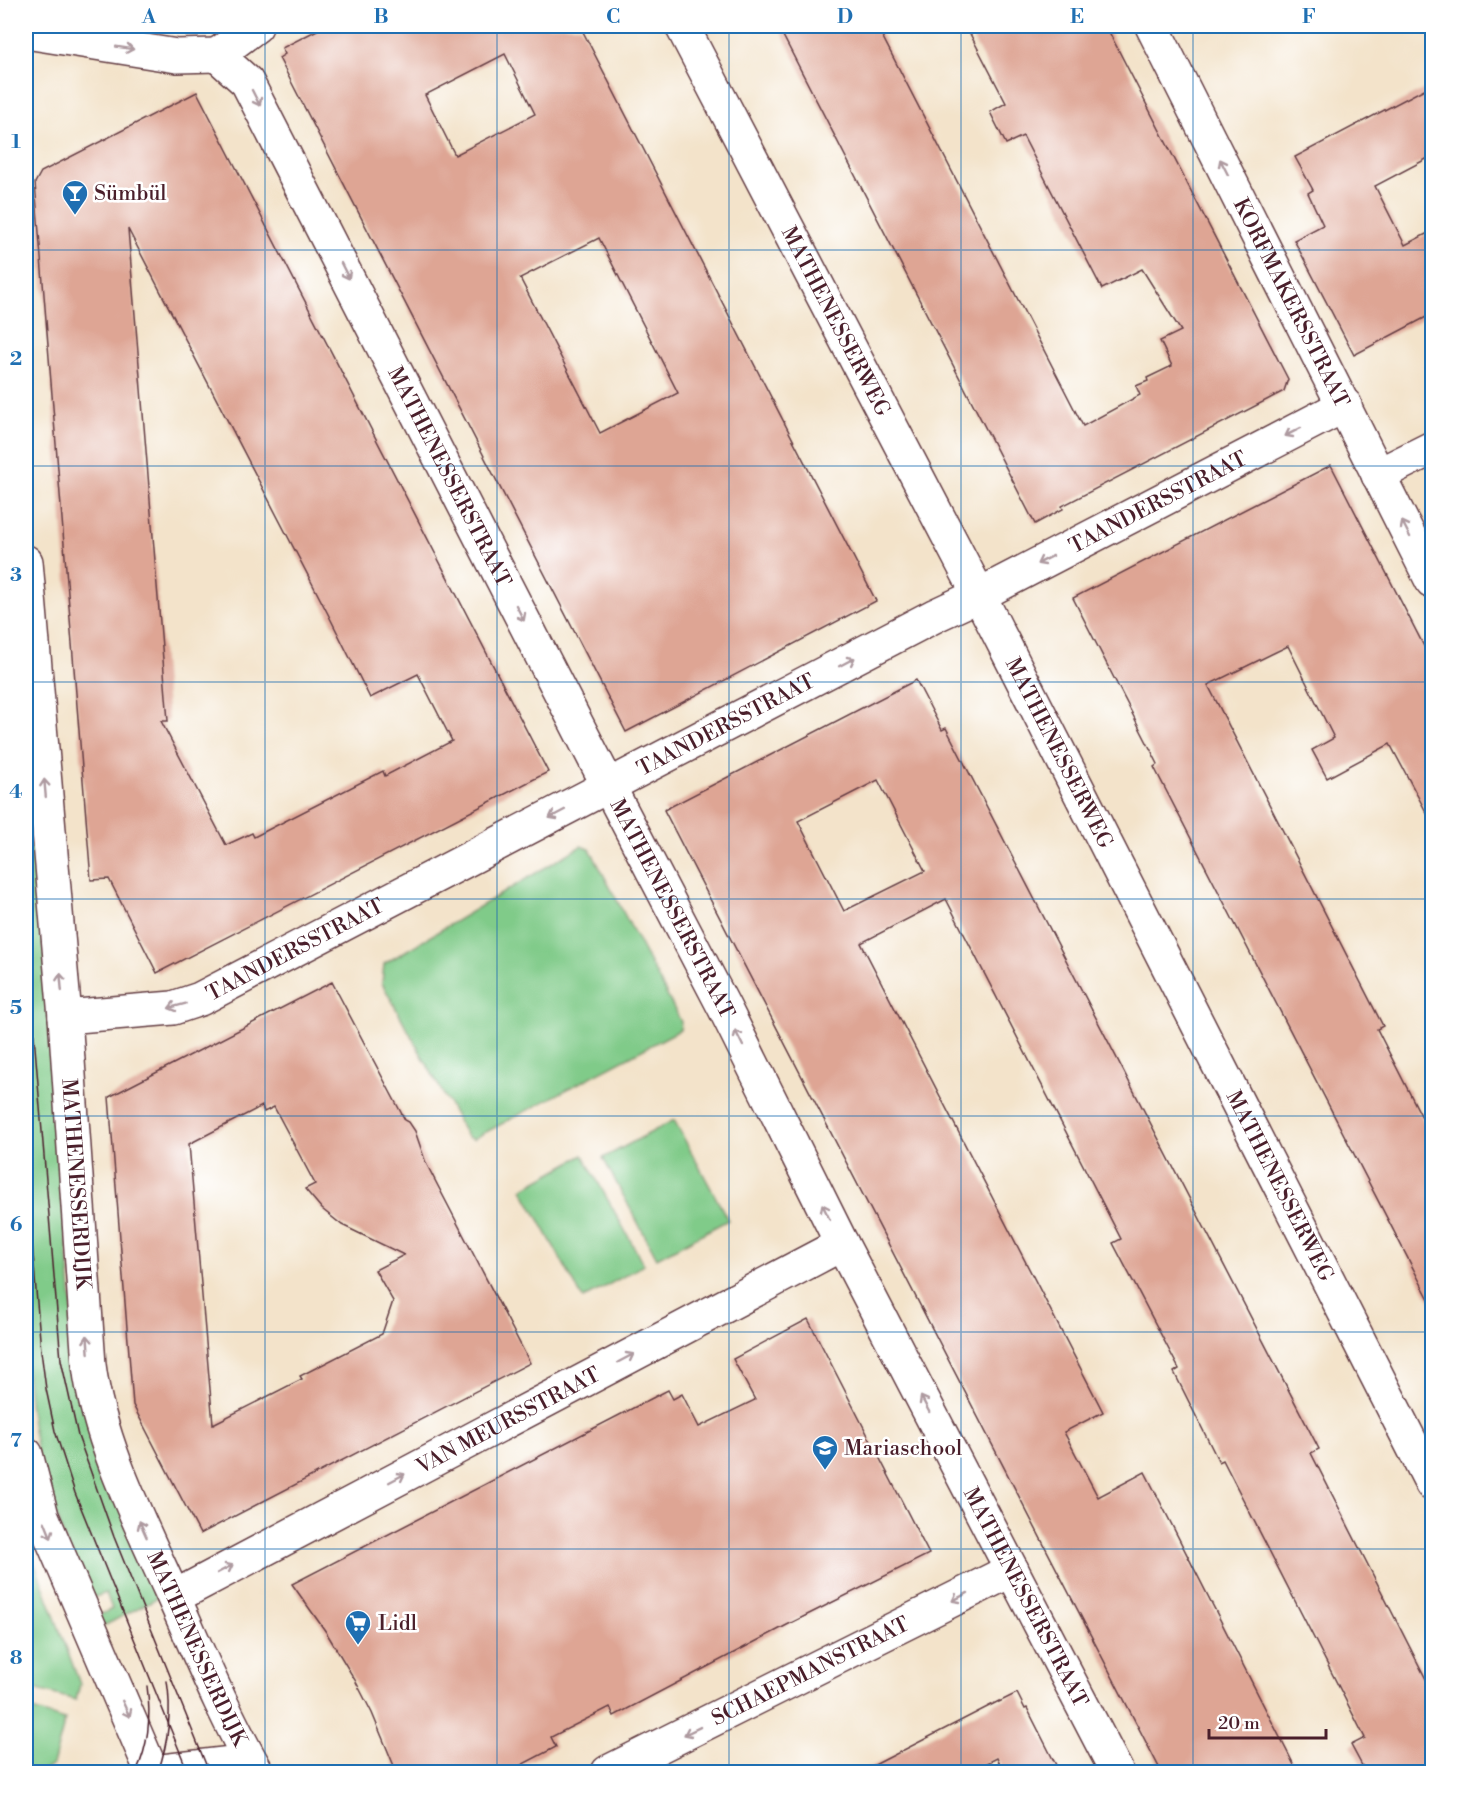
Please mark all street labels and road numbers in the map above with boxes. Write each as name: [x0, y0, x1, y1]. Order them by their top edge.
street label: KORFMAKERSSTRAAT: [1227, 194, 1354, 412]
street label: MATHENESSERWEG: [775, 222, 896, 422]
street label: MATHENESSERSTRAAT: [381, 362, 516, 592]
street label: TAANDERSSTRAAT: [1065, 446, 1252, 560]
street label: MATHENESSERWEG: [999, 654, 1118, 854]
street label: TAANDERSSTRAAT: [633, 668, 820, 783]
street label: MATHENESSERSTRAAT: [604, 795, 740, 1023]
street label: TAANDERSSTRAAT: [202, 893, 389, 1007]
street label: MATHENESSERDIJK: [55, 1078, 96, 1292]
street label: MATHENESSERWEG: [1220, 1087, 1339, 1287]
street label: VAN MEURSSTRAAT: [412, 1362, 605, 1481]
street label: MATHENESSERSTRAAT: [957, 1483, 1093, 1712]
street label: MATHENESSERDIJK: [140, 1547, 253, 1752]
street label: SCHAEPMANSTRAAT: [707, 1611, 914, 1732]

